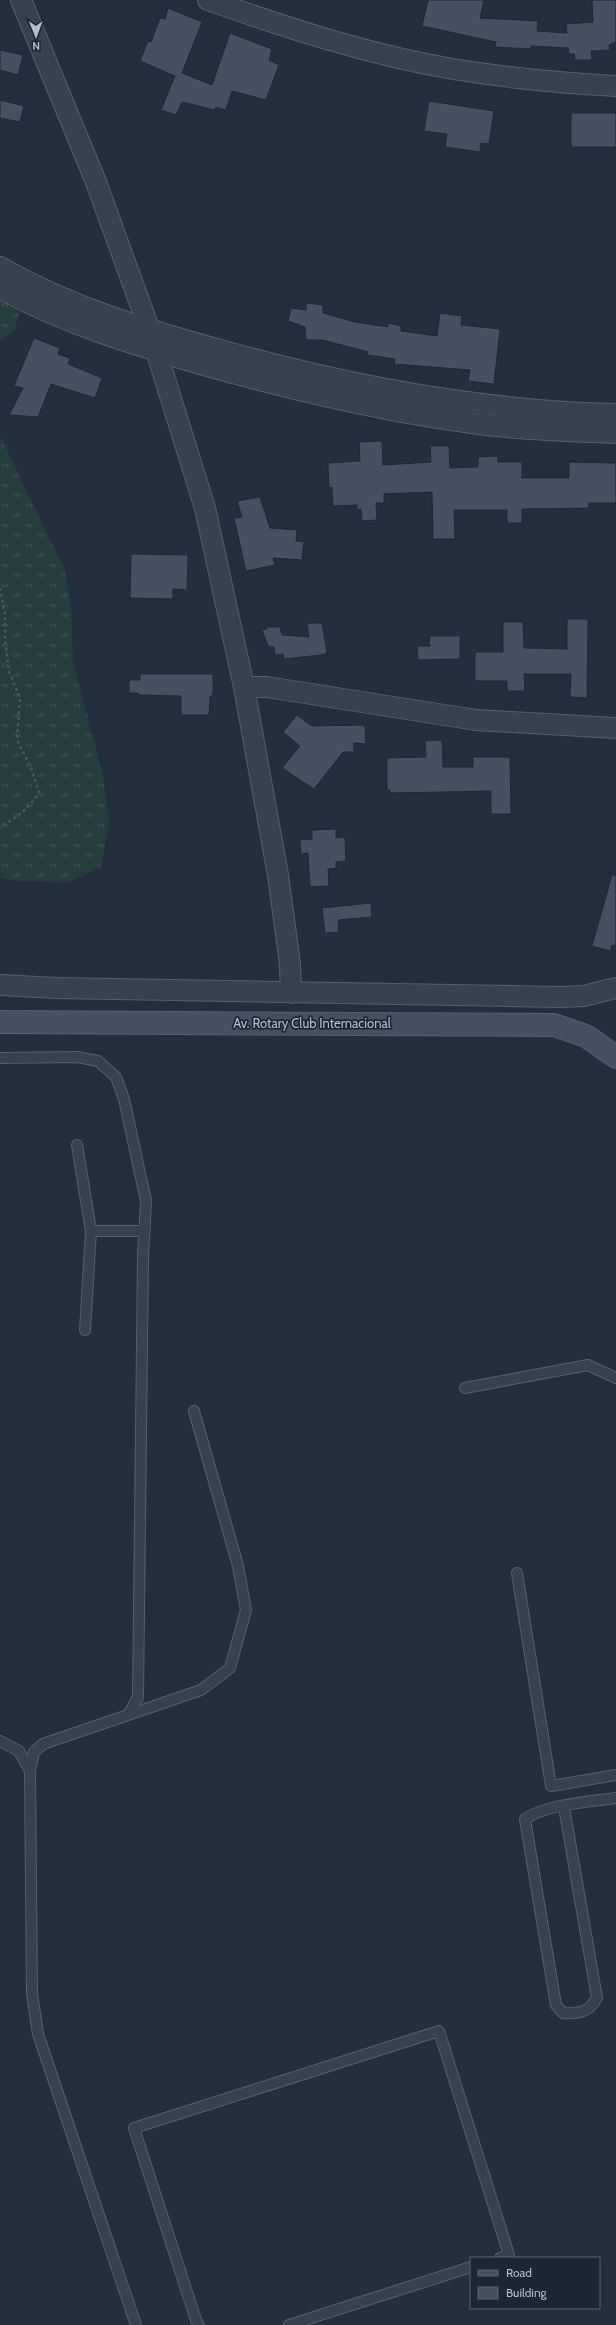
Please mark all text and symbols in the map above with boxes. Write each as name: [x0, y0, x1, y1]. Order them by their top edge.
north arrow: [16, 16, 56, 56]
text: N: [32, 39, 40, 53]
street label: Av. Rotary Club Internacional: [233, 1015, 391, 1031]
legend: [470, 2257, 600, 2309]
text: Road: [506, 2265, 532, 2280]
text: Building: [506, 2285, 548, 2300]

